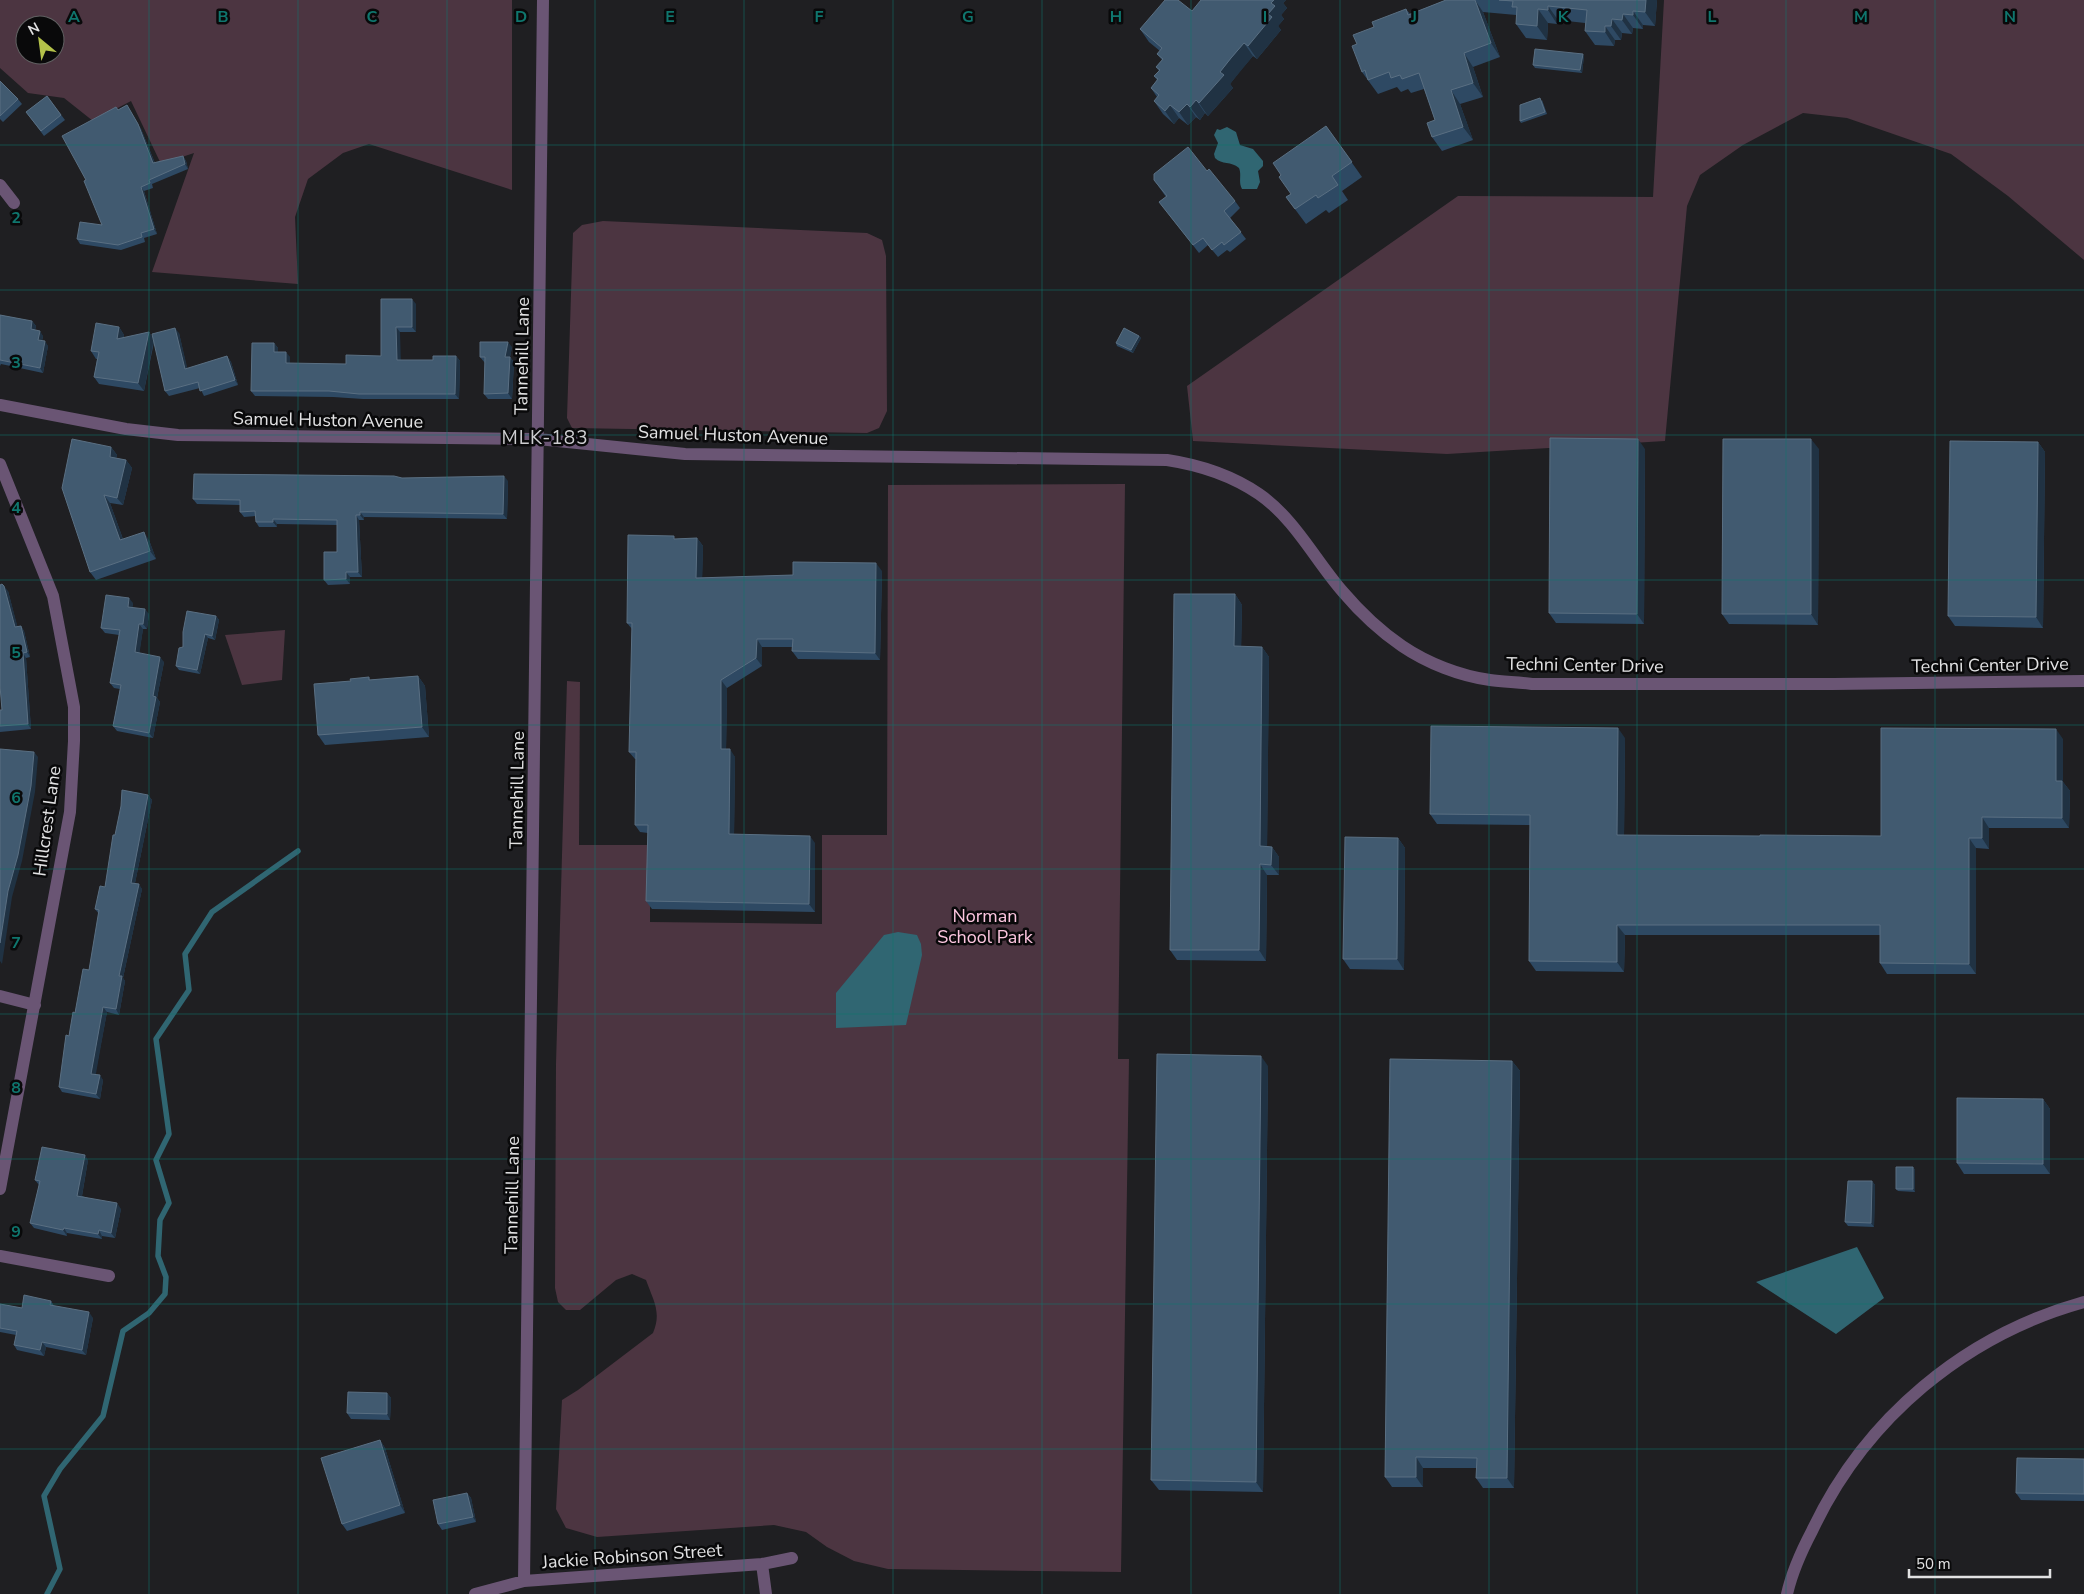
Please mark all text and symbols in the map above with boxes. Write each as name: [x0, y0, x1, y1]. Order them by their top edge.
text: A: [68, 6, 80, 28]
text: B: [217, 6, 229, 28]
text: C: [367, 6, 378, 28]
text: D: [515, 6, 527, 28]
text: E: [665, 6, 675, 28]
text: F: [815, 6, 824, 28]
text: G: [962, 6, 974, 28]
text: H: [1110, 6, 1122, 28]
text: I: [1263, 6, 1267, 28]
text: J: [1410, 6, 1417, 28]
text: K: [1558, 6, 1570, 28]
text: L: [1708, 6, 1717, 28]
text: M: [1854, 6, 1868, 28]
text: N: [2004, 6, 2016, 28]
north arrow: [15, 15, 65, 65]
text: N: [25, 18, 43, 40]
text: 2: [11, 207, 21, 229]
street label: Tannehill Lane: [509, 297, 535, 415]
text: 3: [11, 352, 21, 374]
street label: Samuel Huston Avenue: [233, 406, 423, 434]
street label: Samuel Huston Avenue: [637, 420, 829, 450]
district label: MLK-183: [501, 425, 589, 451]
text: 4: [11, 497, 21, 519]
text: 5: [11, 642, 21, 664]
street label: Techni Center Drive: [1506, 652, 1664, 678]
street label: Techni Center Drive: [1911, 652, 2069, 678]
street label: Tannehill Lane: [504, 731, 530, 849]
street label: Hillcrest Lane: [27, 764, 67, 878]
text: 6: [11, 787, 21, 809]
park label: Norman School Park: [937, 904, 1034, 949]
text: 7: [11, 932, 21, 954]
text: 8: [11, 1077, 21, 1099]
street label: Tannehill Lane: [499, 1136, 525, 1254]
text: 9: [11, 1221, 21, 1243]
street label: Jackie Robinson Street: [540, 1538, 724, 1574]
scale bar: [1909, 1546, 2050, 1578]
text: 50 m: [1916, 1554, 1951, 1574]

